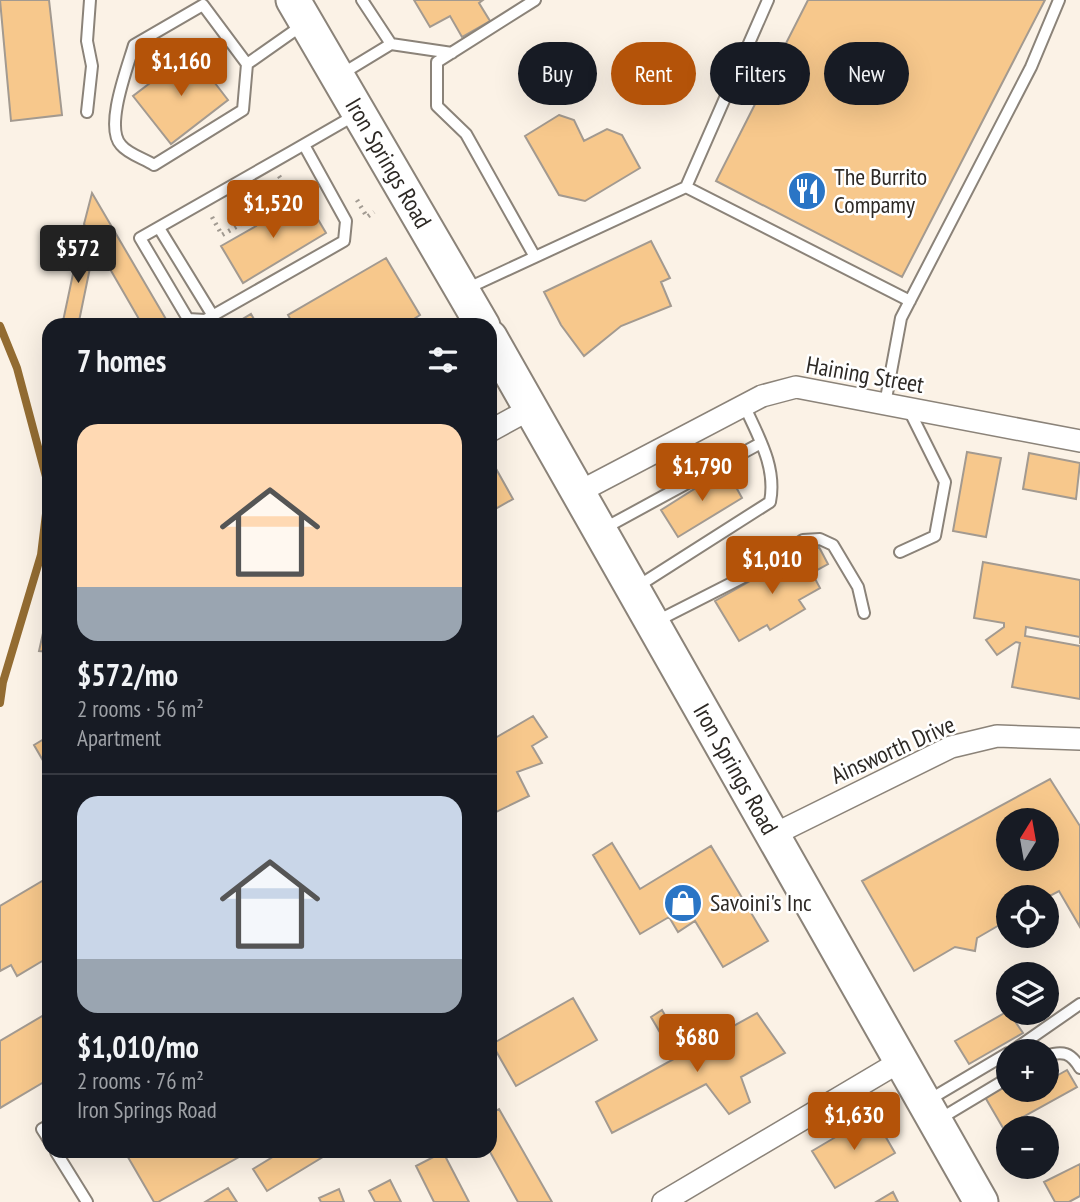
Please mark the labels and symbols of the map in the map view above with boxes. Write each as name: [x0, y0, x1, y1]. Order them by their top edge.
pin: $1,160: [124, 38, 238, 98]
street label: Iron Springs Road: [338, 92, 439, 234]
place label: The Burrito Compamy: [834, 161, 927, 220]
restaurant icon: The Burrito Compamy: [786, 170, 828, 212]
pin: $1,520: [216, 180, 330, 240]
pin: $572: [37, 226, 119, 285]
street label: Haining Street: [804, 349, 927, 400]
pin: $1,790: [645, 444, 759, 503]
pin: $1,010: [715, 536, 829, 596]
street label: Iron Springs Road: [686, 698, 785, 840]
street label: Ainsworth Drive: [826, 708, 960, 791]
north arrow: [996, 808, 1059, 872]
shop icon: Savoini's Inc: [662, 882, 704, 924]
place label: Savoini's Inc: [710, 887, 812, 918]
pin: $680: [656, 1014, 738, 1074]
pin: $1,630: [797, 1092, 911, 1152]

